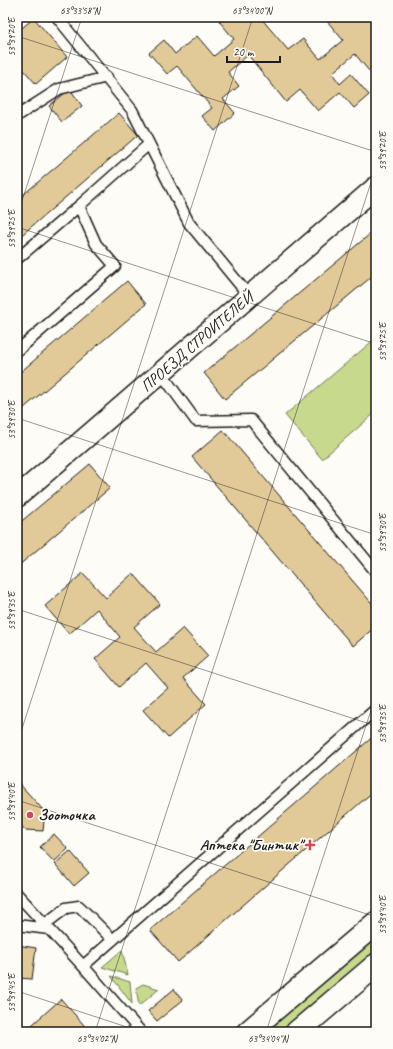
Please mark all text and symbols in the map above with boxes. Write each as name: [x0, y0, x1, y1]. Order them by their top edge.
text: 63°33'58"N: [60, 4, 102, 17]
text: 63°34'00"N: [232, 4, 274, 17]
text: 53°39'20"E: [5, 16, 18, 56]
scale bar: [227, 38, 280, 64]
text: 20 m: [233, 44, 255, 60]
text: 53°39'20"E: [376, 130, 389, 170]
text: 53°39'25"E: [5, 208, 18, 248]
street label: ПРОЕЗД СТРОИТЕЛЕЙ: [137, 286, 260, 396]
text: 53°39'25"E: [376, 321, 389, 361]
text: 53°39'30"E: [5, 399, 18, 439]
text: 53°39'30"E: [376, 512, 389, 552]
text: 53°39'35"E: [5, 590, 18, 630]
text: 53°39'35"E: [376, 703, 389, 743]
text: 53°39'40"E: [5, 781, 18, 821]
place label: Зооточка: [38, 805, 96, 825]
marker: Зооточка: [25, 810, 35, 820]
place label: Аптека "Бинтик": [200, 835, 306, 855]
marker: Аптека "Бинтик": [305, 840, 315, 850]
text: 53°39'40"E: [376, 894, 389, 934]
text: 53°39'45"E: [5, 972, 18, 1012]
text: 63°34'02"N: [77, 1032, 119, 1045]
text: 63°34'04"N: [248, 1032, 290, 1045]

